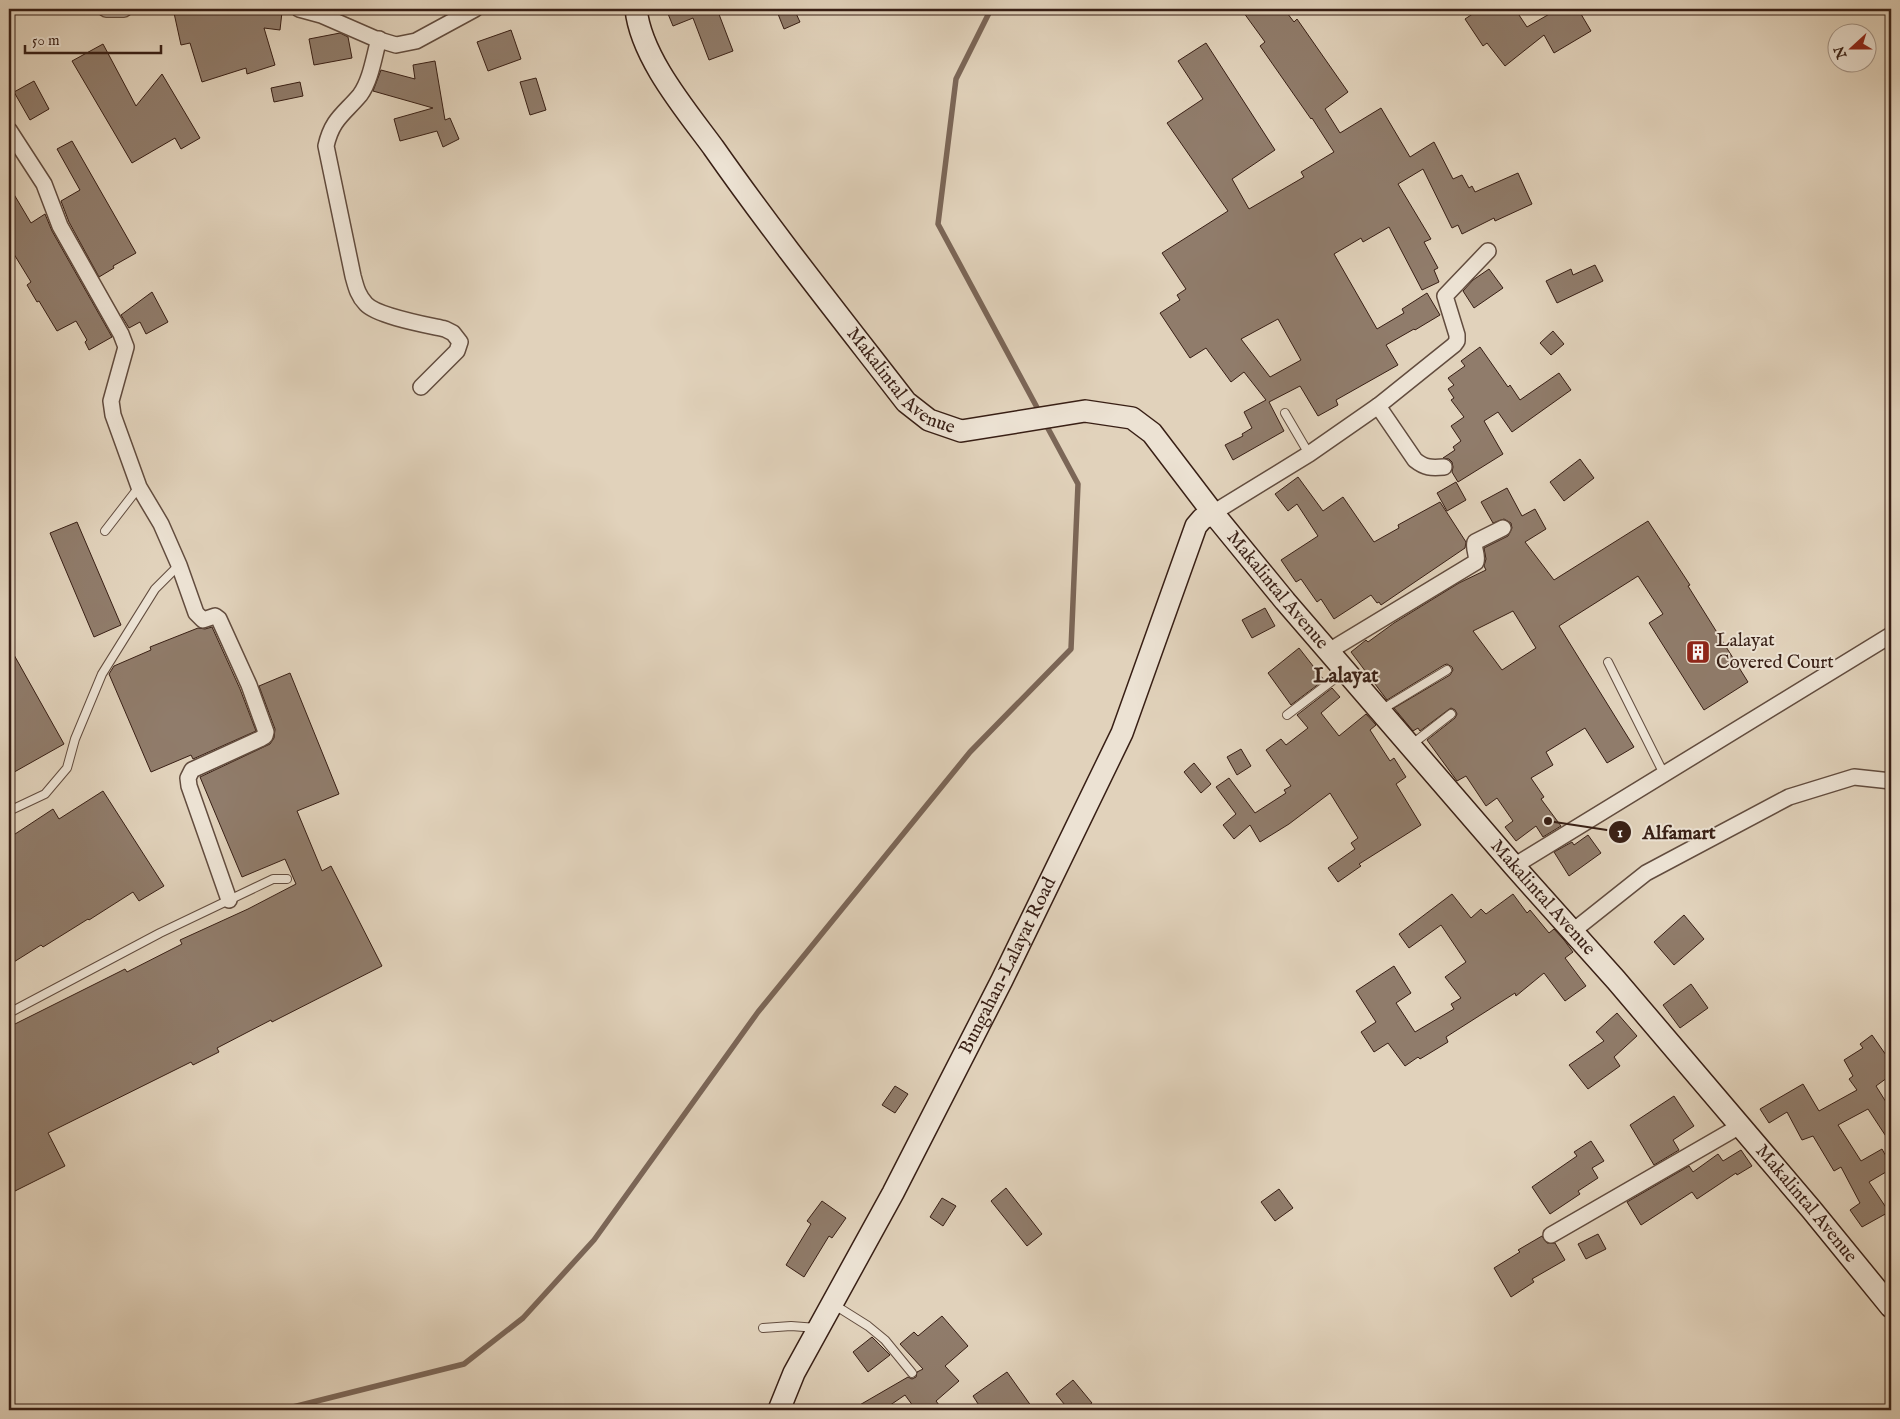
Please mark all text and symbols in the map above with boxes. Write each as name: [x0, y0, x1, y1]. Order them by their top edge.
scale bar: [25, 22, 161, 54]
north arrow: [1828, 22, 1878, 72]
text: 50 m: [32, 31, 60, 50]
text: N: [1830, 43, 1852, 62]
street label: Makalintal Avenue: [841, 323, 958, 440]
street label: Makalintal Avenue: [1221, 526, 1334, 655]
place label: Lalayat Covered Court: [1716, 629, 1834, 675]
building icon: Lalayat Covered Court: [1685, 639, 1711, 665]
district label: Lalayat: [1313, 663, 1379, 690]
callout: Alfamart: [1608, 815, 1726, 850]
text: Alfamart: [1641, 821, 1716, 846]
text: 1: [1617, 823, 1623, 842]
street label: Makalintal Avenue: [1485, 835, 1601, 961]
street label: Bungahan-Lalayat Road: [954, 873, 1062, 1058]
street label: Makalintal Avenue: [1750, 1140, 1862, 1268]

